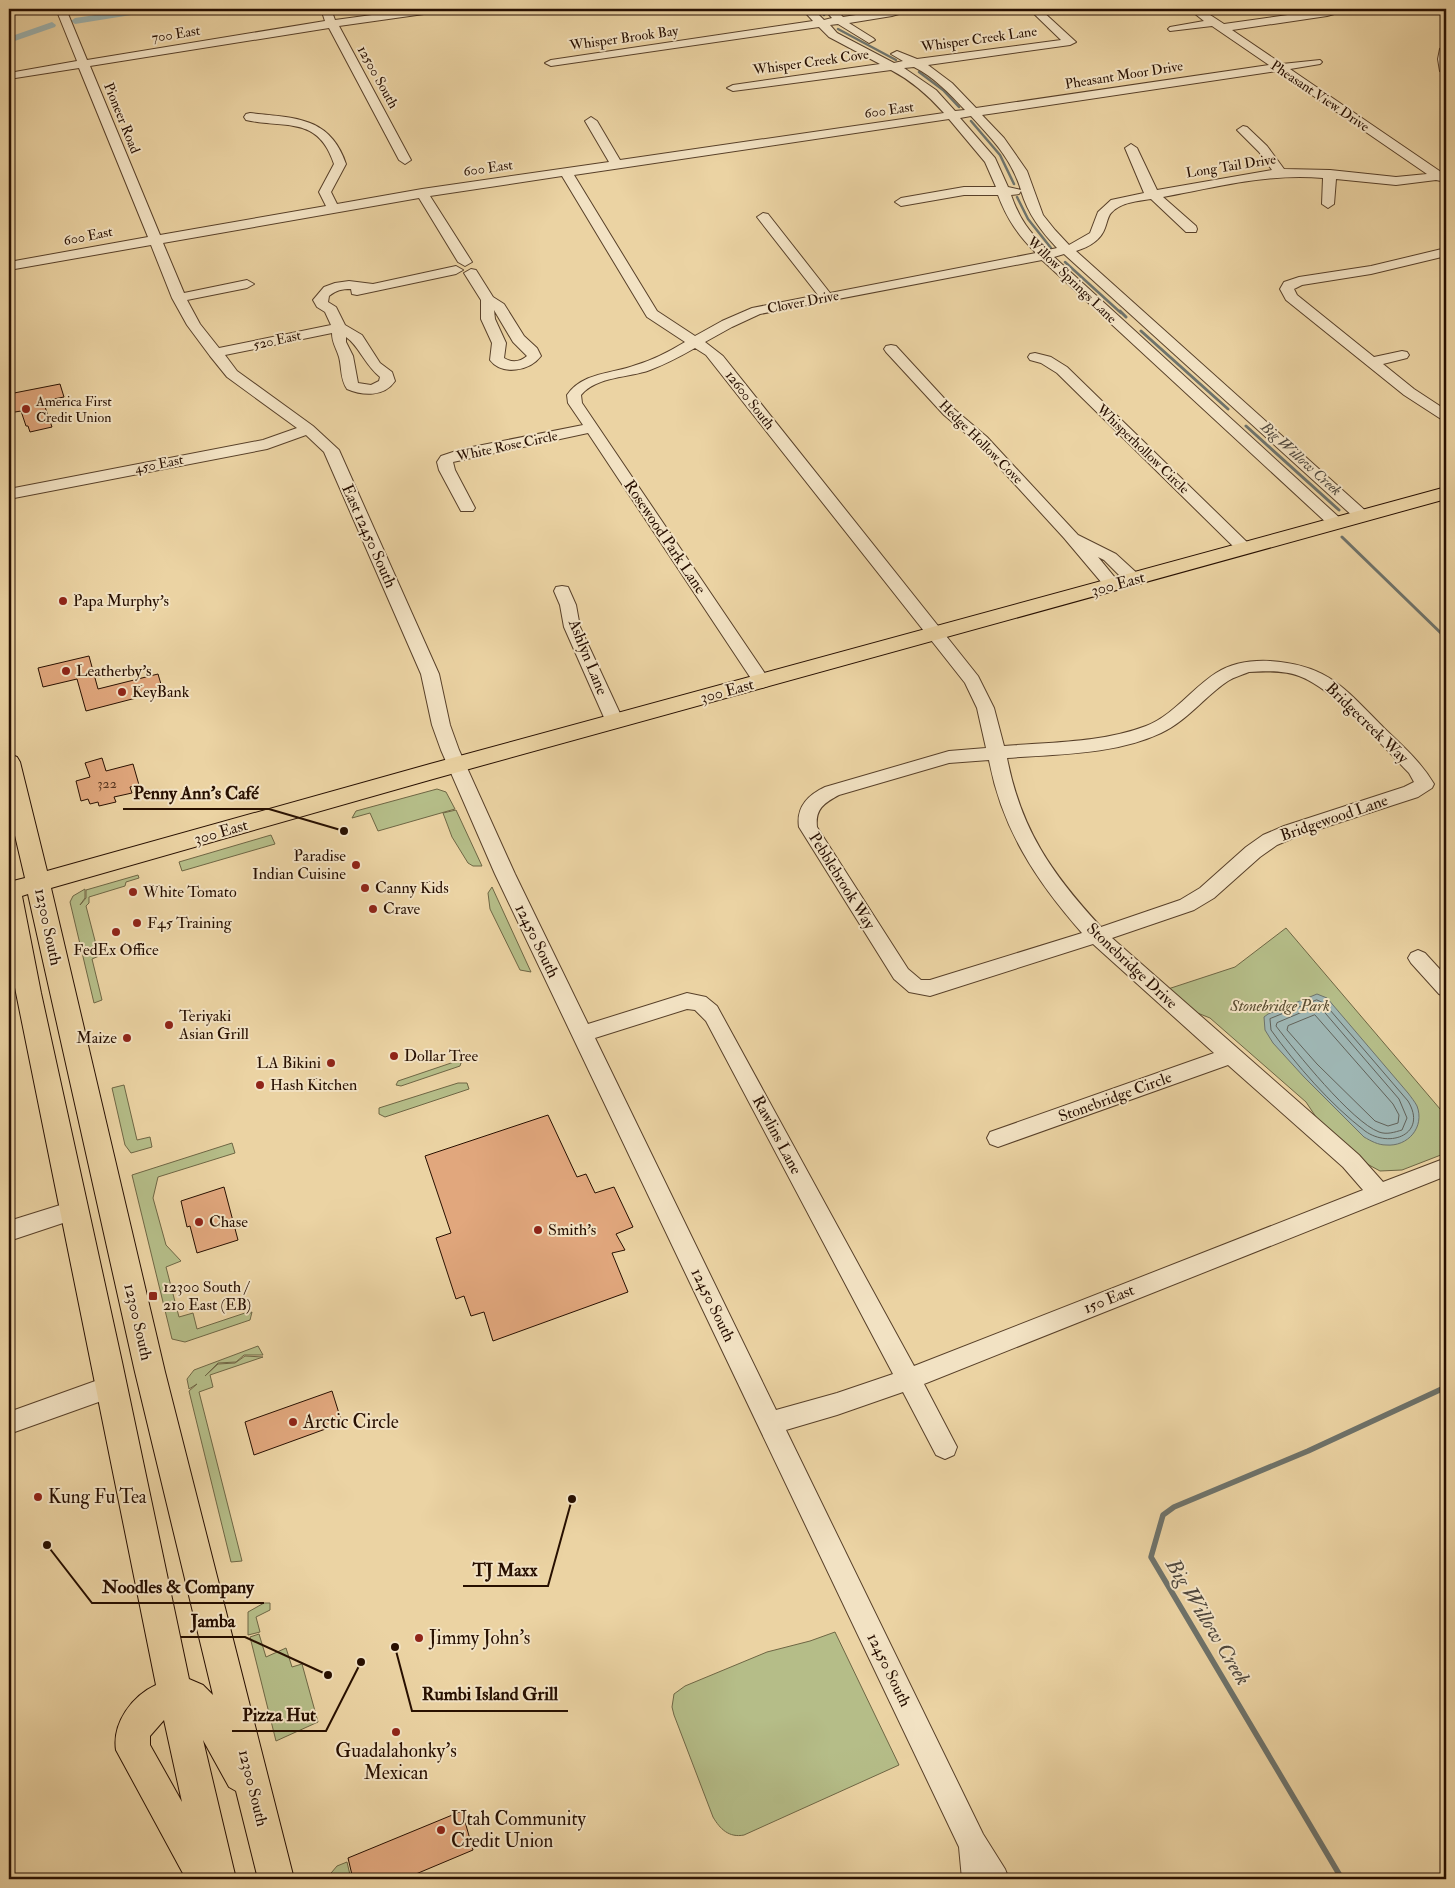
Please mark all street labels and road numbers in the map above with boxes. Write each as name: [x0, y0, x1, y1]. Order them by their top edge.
street label: 700 East: [151, 22, 202, 46]
street label: Whisper Brook Bay: [568, 22, 680, 55]
street label: Whisper Creek Lane: [919, 22, 1038, 57]
street label: 12500 South: [354, 43, 402, 112]
street label: Whisper Creek Cove: [751, 45, 870, 80]
street label: Pheasant Moor Drive: [1064, 57, 1184, 93]
street label: Pheasant View Drive: [1267, 57, 1373, 135]
street label: Pioneer Road: [100, 80, 144, 156]
street label: 600 East: [863, 98, 915, 122]
street label: Long Tail Drive: [1185, 150, 1277, 182]
street label: 600 East: [462, 156, 514, 180]
street label: 600 East: [62, 223, 114, 249]
street label: Willow Springs Lane: [1022, 232, 1120, 328]
street label: Clover Drive: [766, 287, 840, 317]
street label: 520 East: [252, 327, 303, 353]
street label: 12600 South: [722, 367, 779, 433]
street label: Hedge Hollow Cove: [935, 396, 1027, 488]
street label: Whisperhollow Circle: [1092, 400, 1193, 498]
street label: White Rose Circle: [454, 427, 559, 465]
street label: 450 East: [133, 451, 185, 477]
street label: Rosewood Park Lane: [619, 476, 711, 598]
street label: East 12450 South: [337, 481, 401, 592]
street label: 300 East: [1089, 567, 1147, 601]
street label: Ashlyn Lane: [563, 615, 612, 698]
street label: 300 East: [698, 674, 756, 708]
street label: Bridgecreek Way: [1321, 678, 1414, 768]
street label: Bridgewood Lane: [1278, 790, 1391, 846]
street label: 300 East: [192, 815, 250, 849]
street label: Pebblebrook Way: [804, 829, 880, 934]
street label: 12300 South: [30, 887, 66, 968]
street label: 12450 South: [511, 901, 564, 982]
street label: Stonebridge Drive: [1082, 919, 1182, 1013]
street label: Stonebridge Circle: [1056, 1067, 1175, 1127]
street label: Rawlins Lane: [748, 1092, 806, 1178]
street label: 12450 South: [687, 1265, 740, 1346]
street label: 150 East: [1081, 1280, 1137, 1318]
street label: 12300 South: [119, 1282, 157, 1363]
street label: 12450 South: [863, 1630, 916, 1711]
street label: 12300 South: [234, 1748, 272, 1829]

